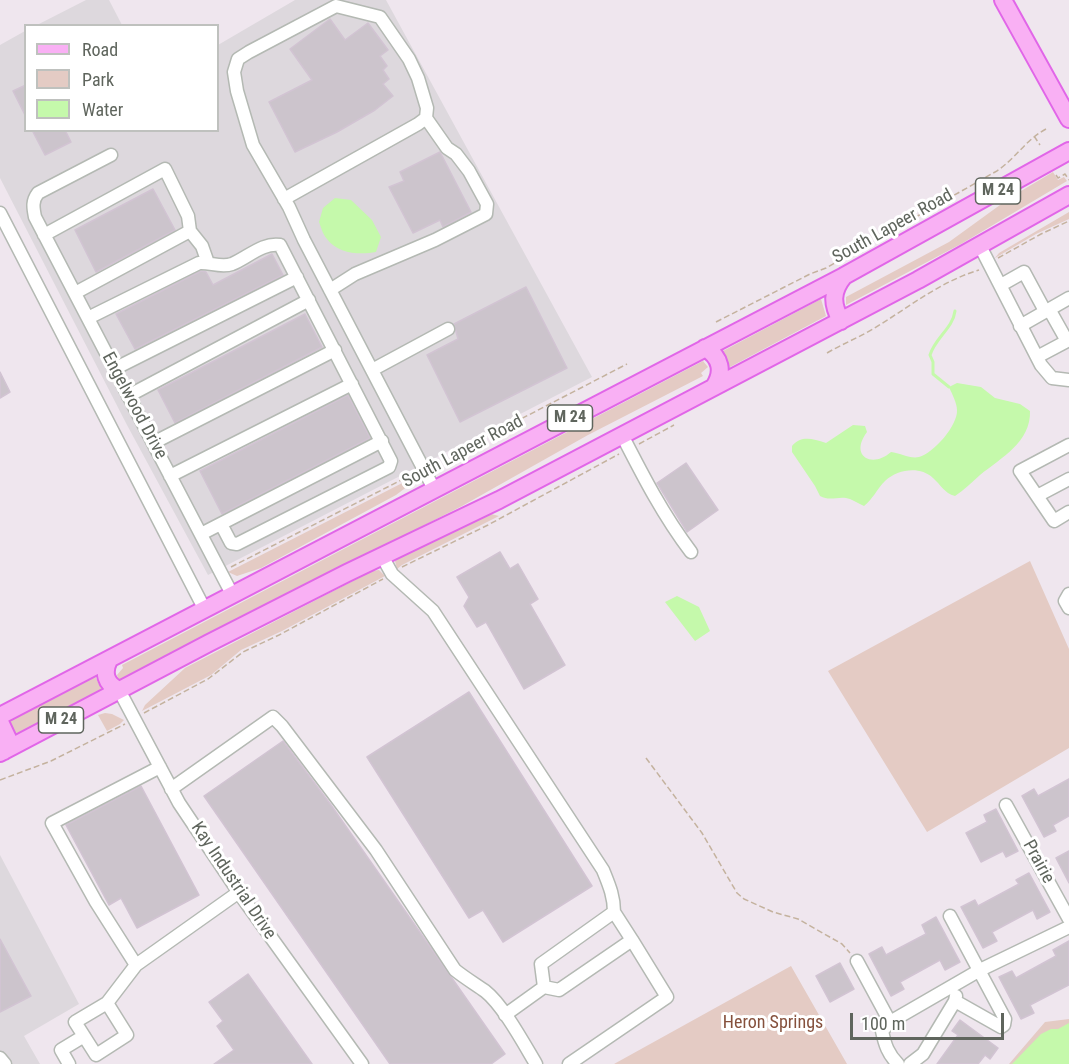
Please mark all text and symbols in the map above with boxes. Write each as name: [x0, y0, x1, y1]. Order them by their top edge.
legend: [24, 24, 219, 132]
text: Road: [82, 39, 118, 60]
text: Park: [82, 69, 114, 90]
text: Water: [82, 99, 123, 120]
road number: M 24: [976, 178, 1020, 204]
street label: South Lapeer Road: [829, 185, 957, 269]
street label: Engelwood Drive: [97, 349, 171, 463]
road number: M 24: [548, 405, 592, 431]
street label: South Lapeer Road: [399, 411, 527, 493]
road number: M 24: [38, 707, 84, 733]
street label: Kay Industrial Drive: [186, 818, 280, 944]
street label: Prairie: [1017, 837, 1059, 887]
scale bar: [853, 1001, 1008, 1039]
park label: Heron Springs: [723, 1012, 823, 1034]
text: 100 m: [861, 1013, 905, 1034]

